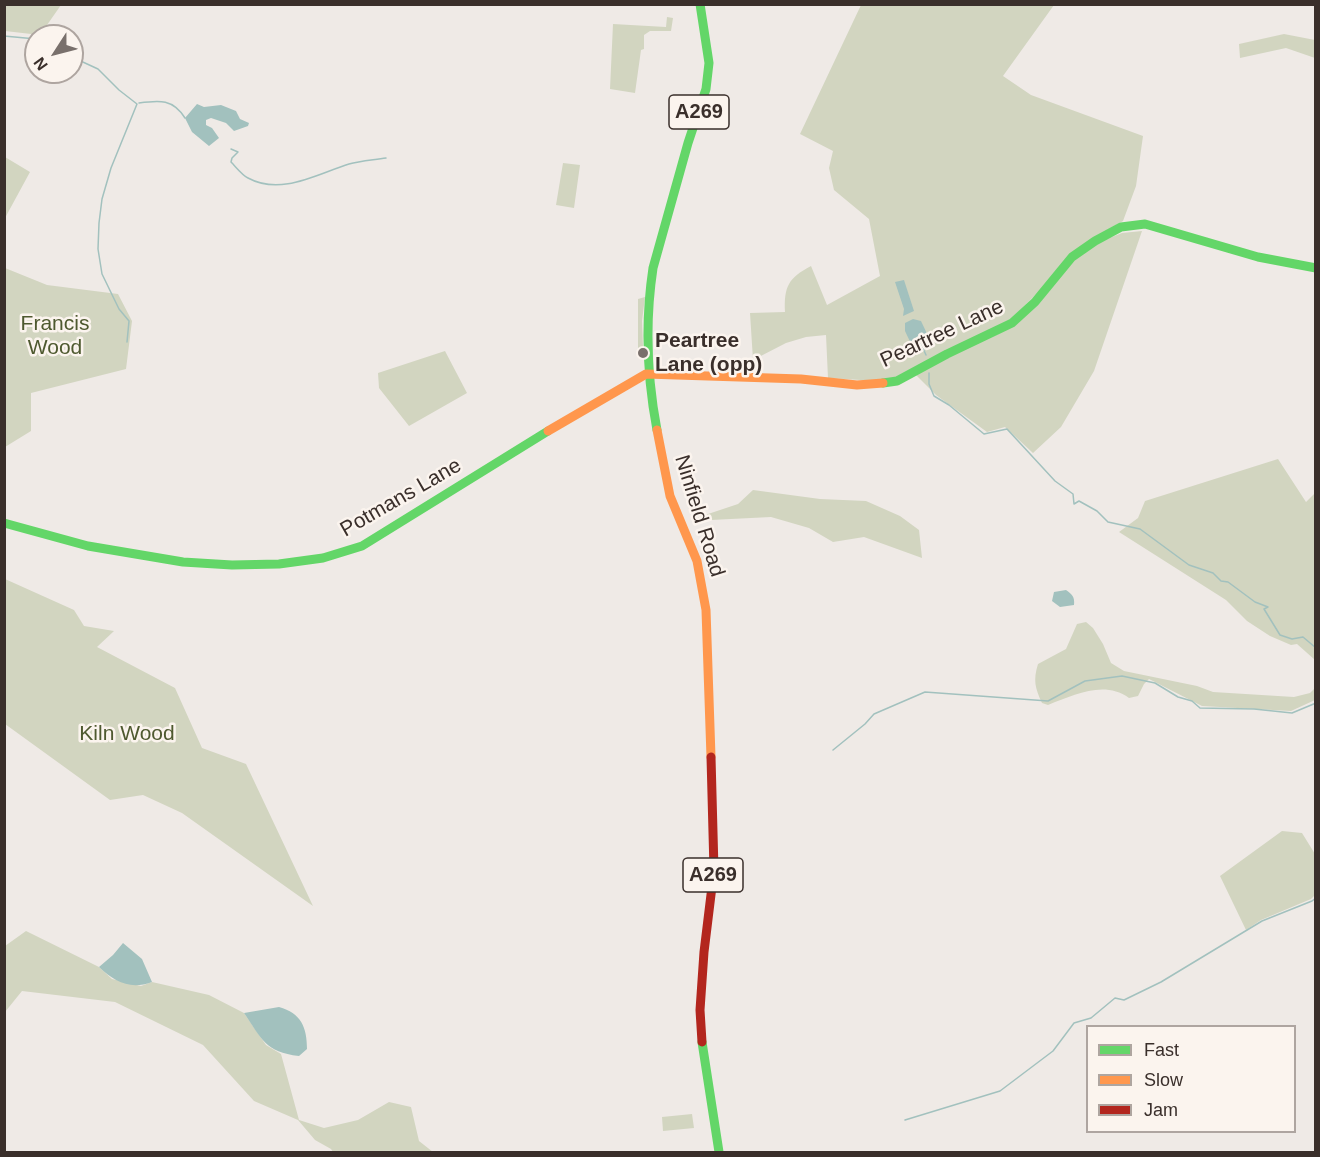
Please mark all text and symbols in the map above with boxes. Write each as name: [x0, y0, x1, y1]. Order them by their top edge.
north arrow: [24, 24, 84, 84]
text: N: [30, 54, 51, 73]
road number: A269: [669, 95, 729, 129]
street label: Peartree Lane: [876, 294, 1008, 374]
park label: Francis Wood: [21, 311, 89, 361]
place label: Peartree Lane (opp): [655, 328, 762, 378]
marker: Peartree Lane (opp): [636, 346, 650, 360]
street label: Ninfield Road: [669, 452, 729, 580]
street label: Potmans Lane: [336, 453, 466, 543]
park label: Kiln Wood: [79, 721, 175, 747]
road number: A269: [683, 858, 743, 892]
legend: [1086, 1025, 1296, 1133]
text: Fast: [1144, 1040, 1179, 1060]
text: Slow: [1144, 1070, 1183, 1090]
text: Jam: [1144, 1100, 1178, 1120]

